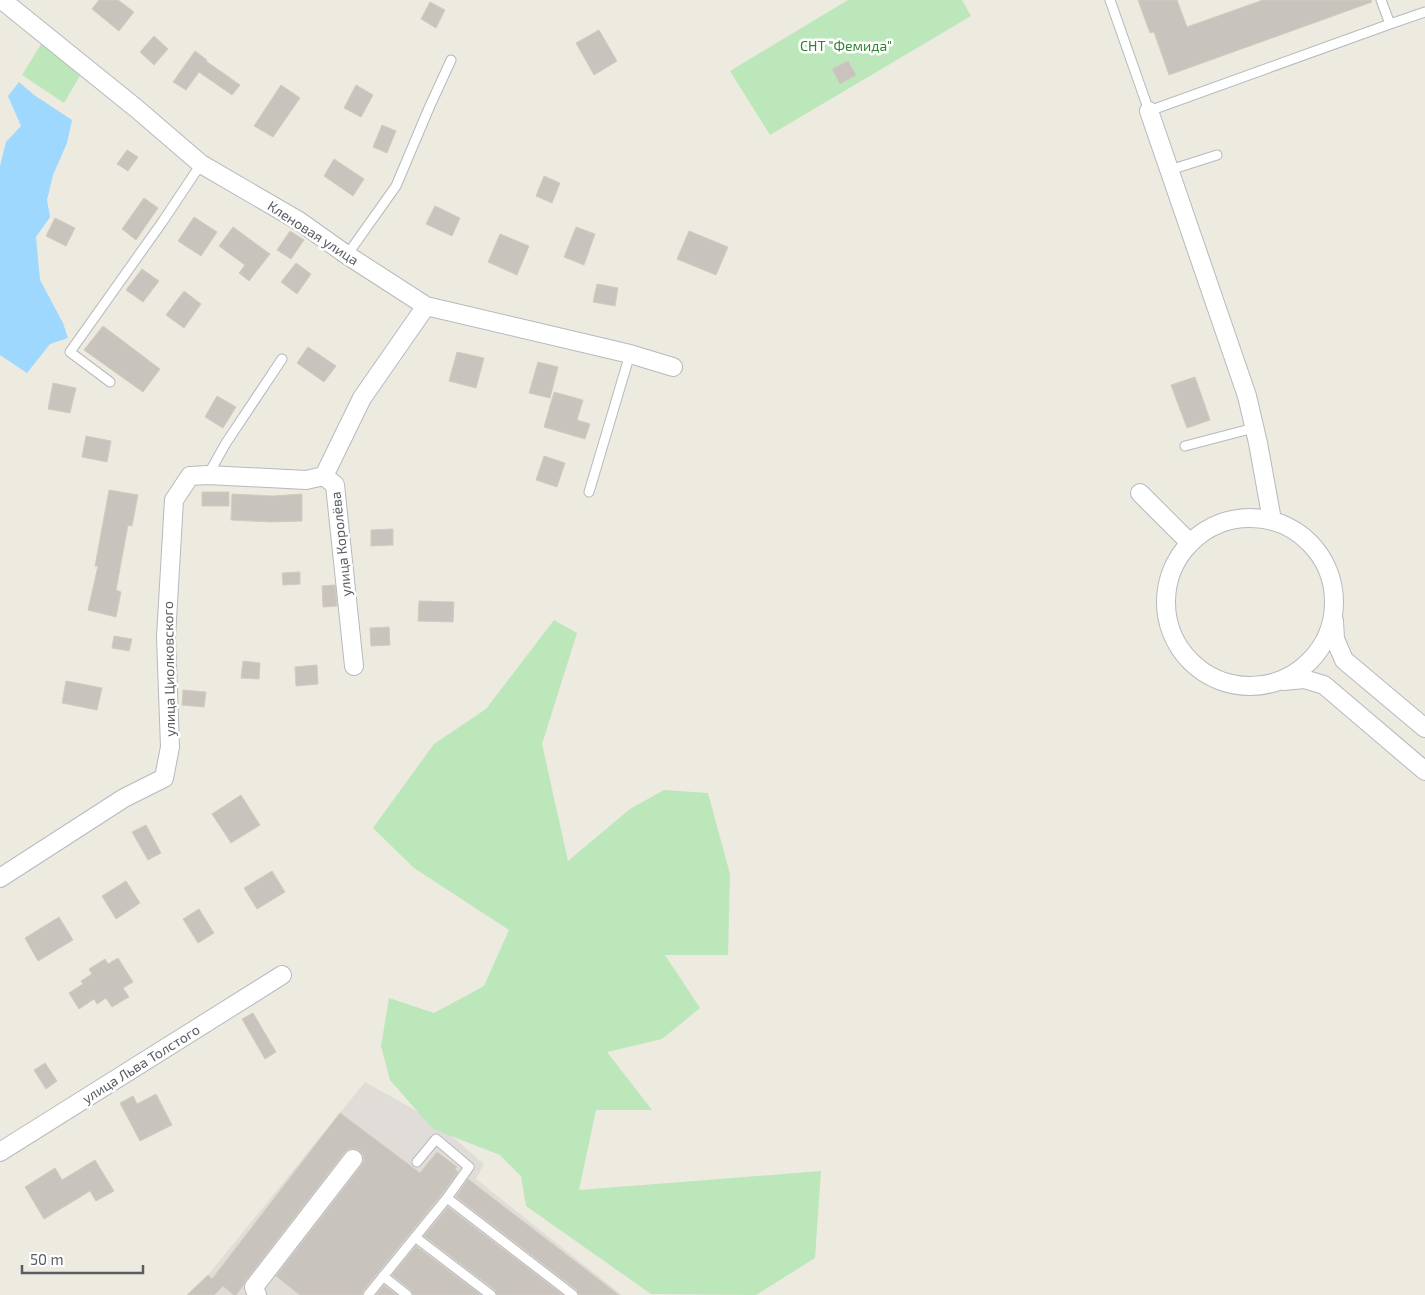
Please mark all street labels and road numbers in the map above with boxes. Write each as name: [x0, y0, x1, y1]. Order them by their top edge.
street label: Кленовая улица: [264, 197, 362, 268]
street label: улица Королёва: [327, 491, 354, 597]
street label: улица Циолковского: [159, 601, 178, 737]
street label: улица Льва Толстого: [79, 1020, 203, 1107]

